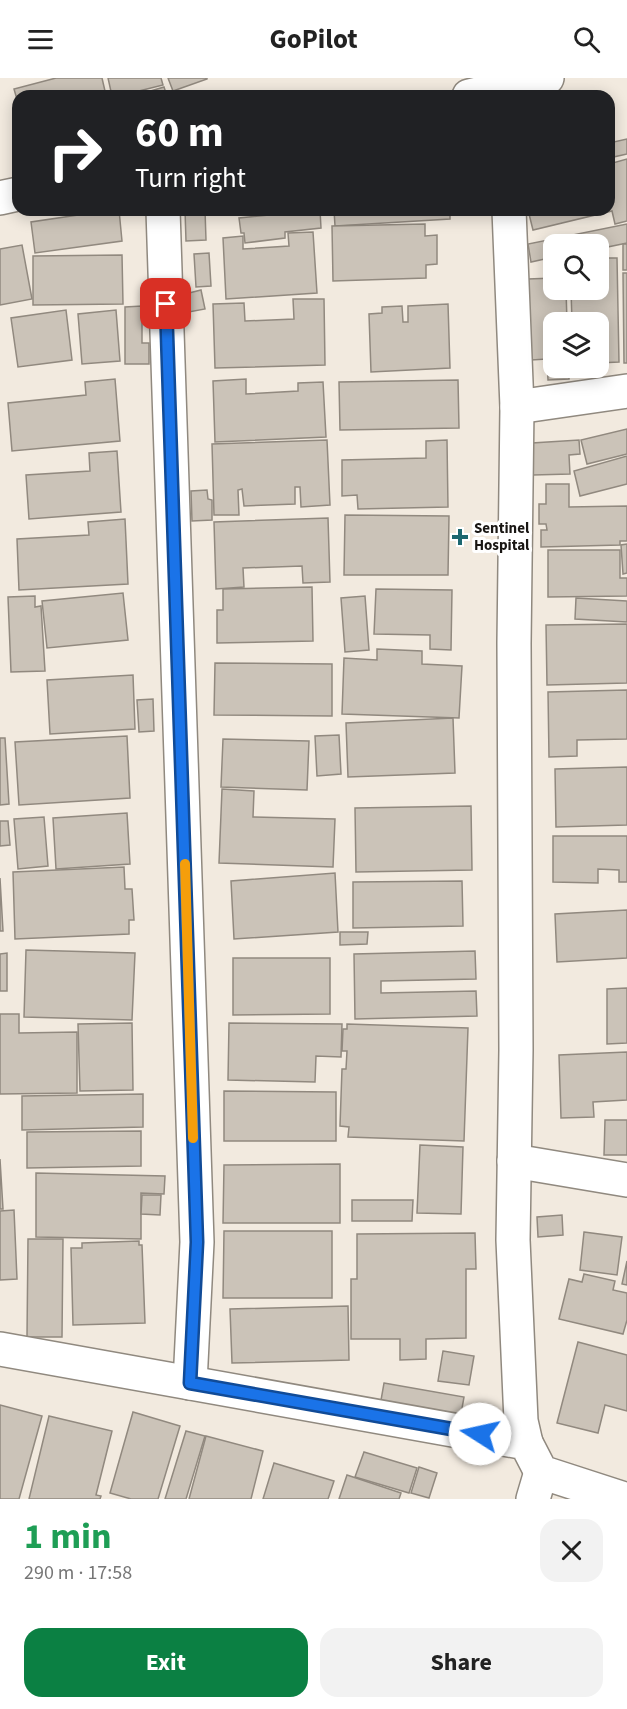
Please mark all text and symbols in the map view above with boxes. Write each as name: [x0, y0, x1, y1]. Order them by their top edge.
text: GoPilot: [269, 20, 358, 59]
icon: menu: [24, 23, 57, 56]
icon: search: [570, 23, 603, 56]
text: 60 m: [135, 103, 224, 163]
icon: right: [36, 114, 114, 192]
text: Turn right: [135, 159, 246, 198]
map controls: [543, 234, 609, 378]
button: search: [543, 234, 609, 300]
pin: [140, 278, 191, 329]
icon: arrive: [149, 287, 182, 320]
button: layers: [543, 312, 609, 378]
place label: Sentinel Hospital: [474, 518, 530, 556]
marker: Sentinel Hospital: [451, 528, 469, 546]
position arrow: [448, 1402, 512, 1466]
text: 1 min: [24, 1511, 112, 1562]
button: close: [540, 1519, 603, 1582]
text: 290 m · 17:58: [24, 1559, 132, 1587]
button: Exit: [24, 1628, 308, 1697]
button: Share: [320, 1628, 603, 1697]

